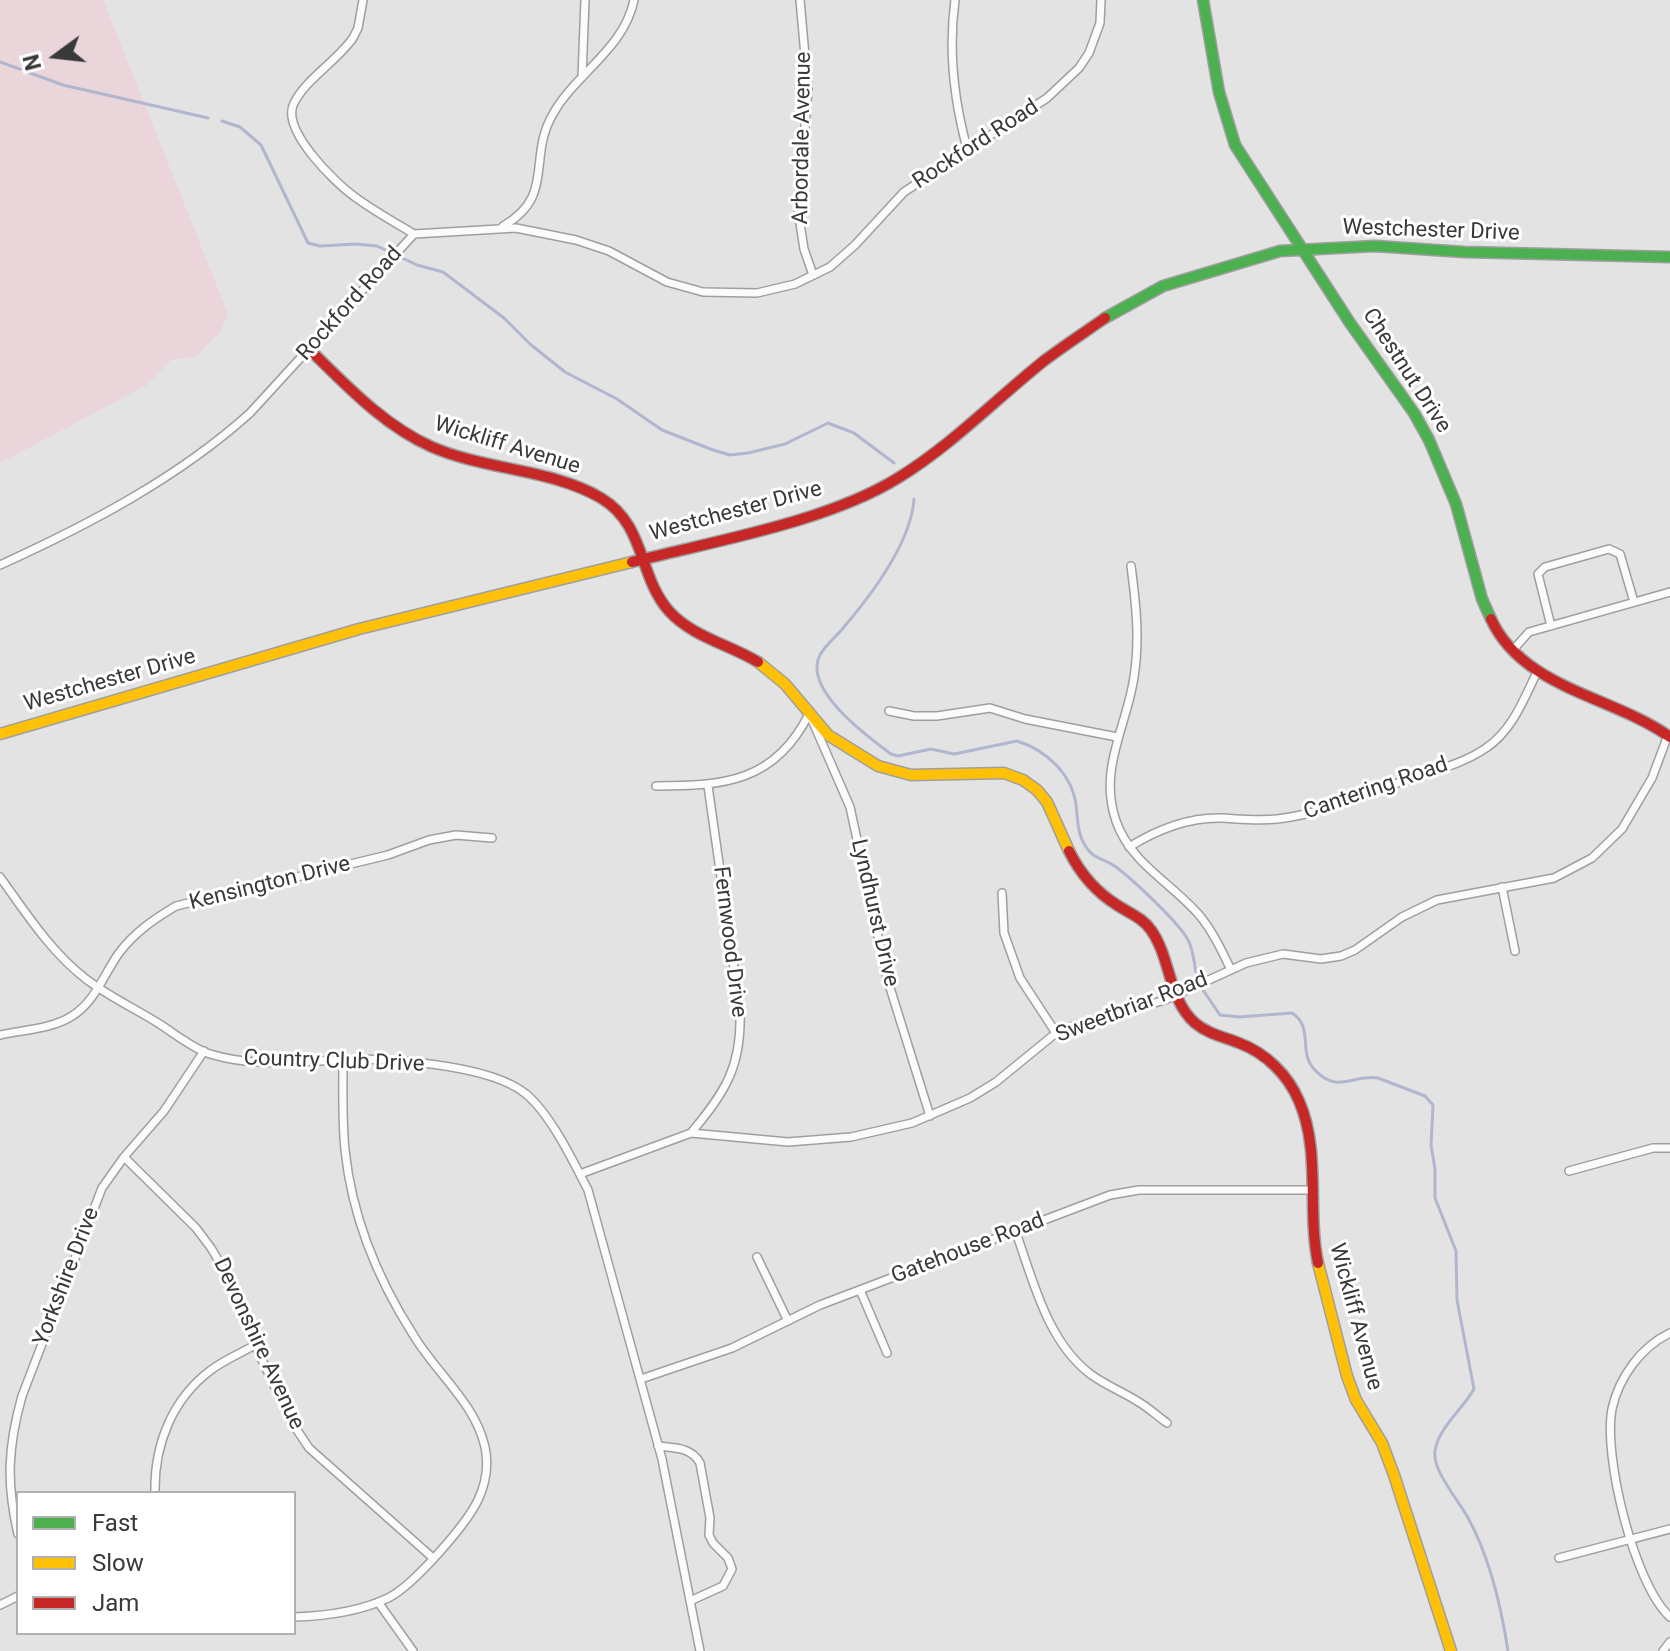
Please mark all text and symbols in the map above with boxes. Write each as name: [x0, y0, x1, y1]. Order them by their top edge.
north arrow: [16, 16, 96, 96]
street label: Arbordale Avenue: [788, 51, 818, 225]
text: N: [18, 52, 46, 73]
street label: Rockford Road: [908, 95, 1044, 195]
street label: Westchester Drive: [1342, 215, 1520, 247]
street label: Rockford Road: [292, 241, 408, 367]
street label: Chestnut Drive: [1356, 304, 1456, 438]
street label: Wickliff Avenue: [431, 411, 583, 481]
street label: Westchester Drive: [647, 476, 825, 548]
street label: Westchester Drive: [21, 644, 199, 718]
street label: Cantering Road: [1301, 752, 1451, 826]
street label: Lyndhurst Drive: [844, 837, 904, 989]
street label: Kensington Drive: [187, 851, 353, 917]
street label: Fernwood Drive: [707, 865, 751, 1019]
street label: Sweetbriar Road: [1052, 967, 1212, 1049]
street label: Country Club Drive: [243, 1046, 425, 1078]
street label: Yorkshire Drive: [28, 1204, 106, 1350]
street label: Gatehouse Road: [888, 1208, 1048, 1290]
street label: Wickliff Avenue: [1323, 1241, 1387, 1393]
street label: Devonshire Avenue: [207, 1254, 309, 1434]
legend: [16, 1491, 296, 1635]
text: Fast: [92, 1509, 138, 1537]
text: Slow: [92, 1549, 144, 1577]
text: Jam: [92, 1589, 139, 1617]

